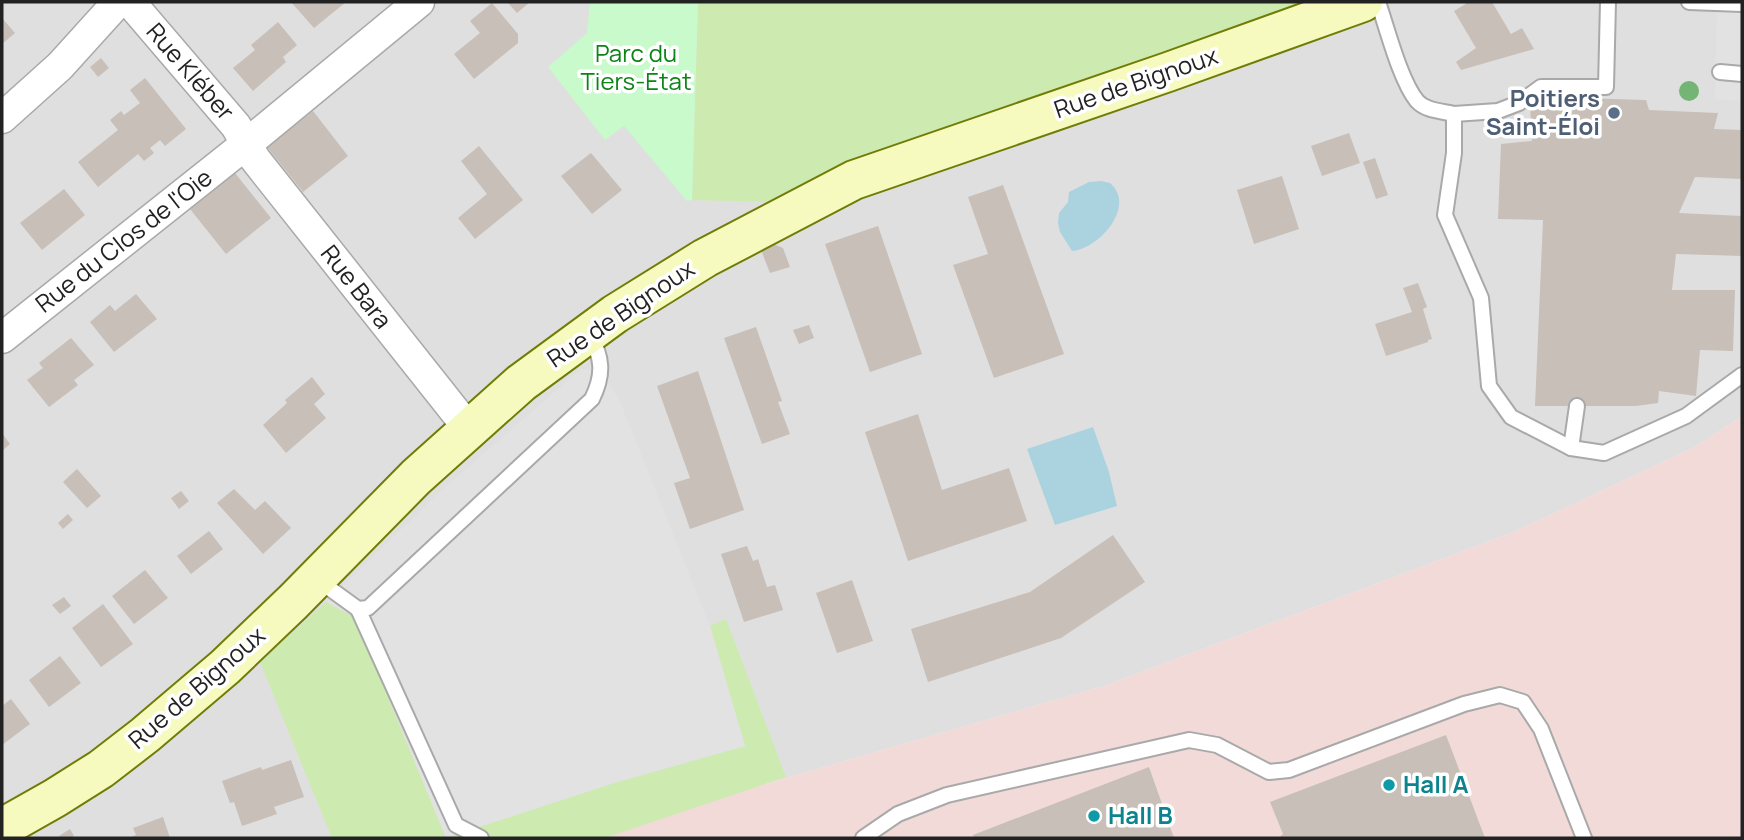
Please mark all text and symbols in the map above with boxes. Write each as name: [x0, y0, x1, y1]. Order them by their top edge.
street label: Rue Kléber: [140, 15, 243, 127]
park label: Parc du Tiers-État: [580, 36, 692, 97]
street label: Rue de Bignoux: [1049, 38, 1222, 125]
place label: Poitiers Saint-Éloi: [1486, 81, 1600, 142]
marker: Poitiers Saint-Éloi: [1606, 105, 1622, 121]
street label: Rue du Clos de l'Oie: [28, 160, 218, 319]
street label: Rue Bara: [314, 237, 400, 335]
street label: Rue de Bignoux: [540, 251, 701, 374]
street label: Rue de Bignoux: [121, 618, 272, 755]
place label: Hall A: [1403, 767, 1469, 800]
marker: Hall A: [1381, 777, 1397, 793]
place label: Hall B: [1108, 798, 1173, 831]
marker: Hall B: [1086, 808, 1102, 824]

